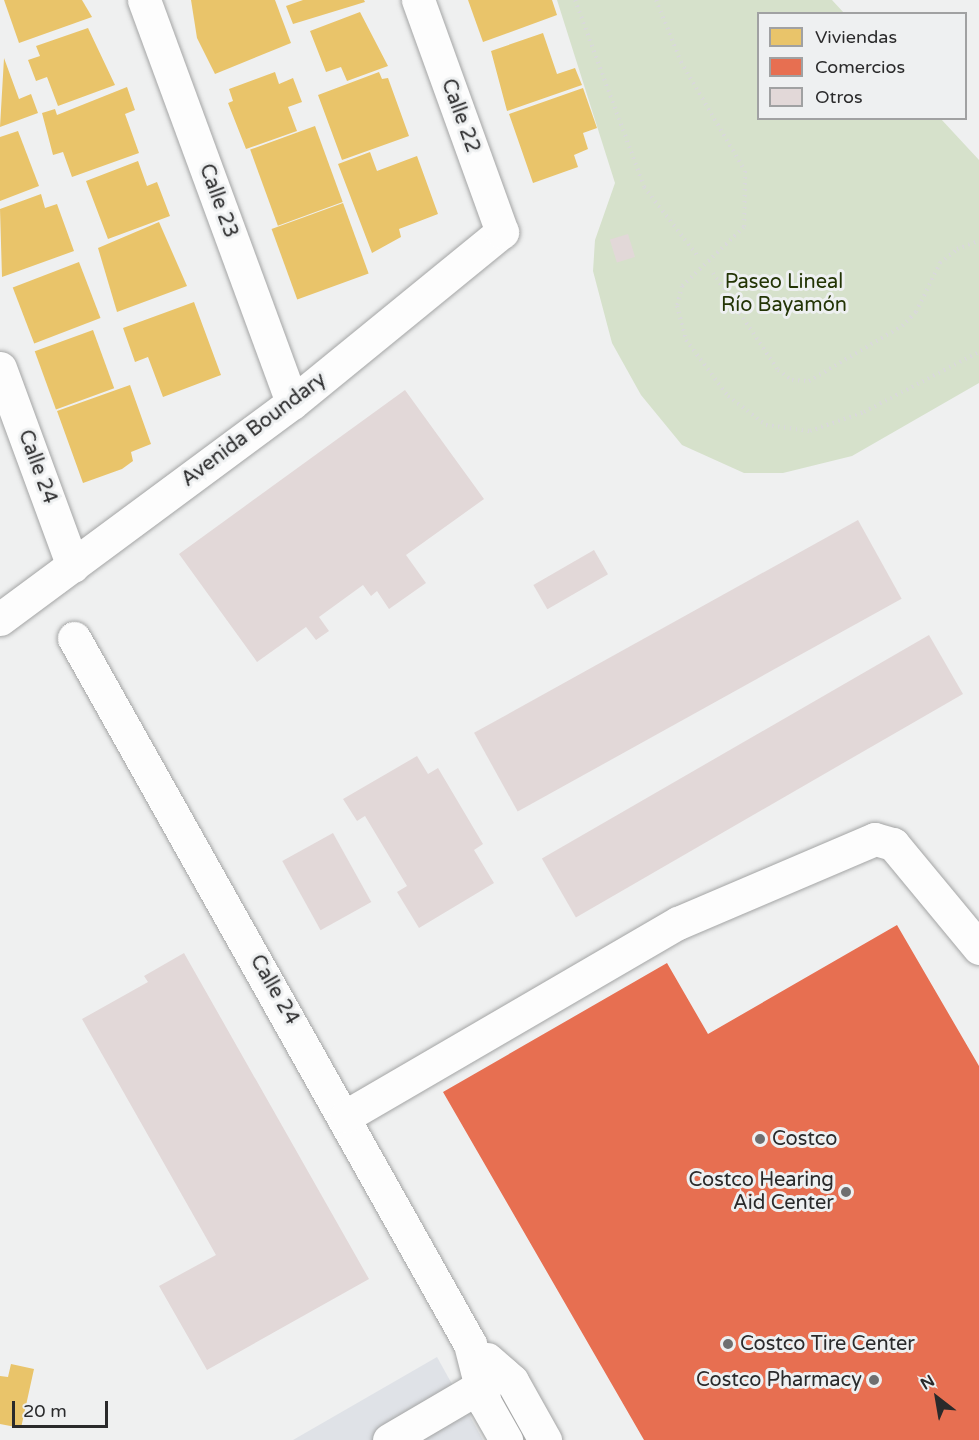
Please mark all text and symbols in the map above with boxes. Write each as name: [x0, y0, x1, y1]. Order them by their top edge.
legend: [757, 12, 967, 120]
text: Viviendas: [815, 26, 897, 48]
text: Comercios: [815, 56, 905, 78]
street label: Calle 22: [436, 76, 484, 156]
text: Otros: [815, 86, 863, 108]
street label: Calle 23: [194, 161, 242, 241]
park label: Paseo Lineal Río Bayamón: [721, 270, 847, 317]
street label: Avenida Boundary: [177, 368, 331, 492]
street label: Calle 24: [13, 427, 61, 507]
street label: Calle 24: [244, 951, 304, 1029]
place label: Costco: [772, 1127, 837, 1151]
marker: Costco: [753, 1132, 767, 1146]
place label: Costco Hearing Aid Center: [688, 1168, 834, 1215]
marker: Costco Hearing Aid Center: [839, 1185, 853, 1199]
place label: Costco Tire Center: [740, 1332, 915, 1356]
marker: Costco Tire Center: [721, 1337, 735, 1351]
place label: Costco Pharmacy: [696, 1368, 862, 1392]
north arrow: [907, 1368, 967, 1428]
text: N: [917, 1371, 938, 1394]
marker: Costco Pharmacy: [867, 1373, 881, 1387]
scale bar: [15, 1389, 111, 1427]
text: 20 m: [23, 1400, 67, 1422]

